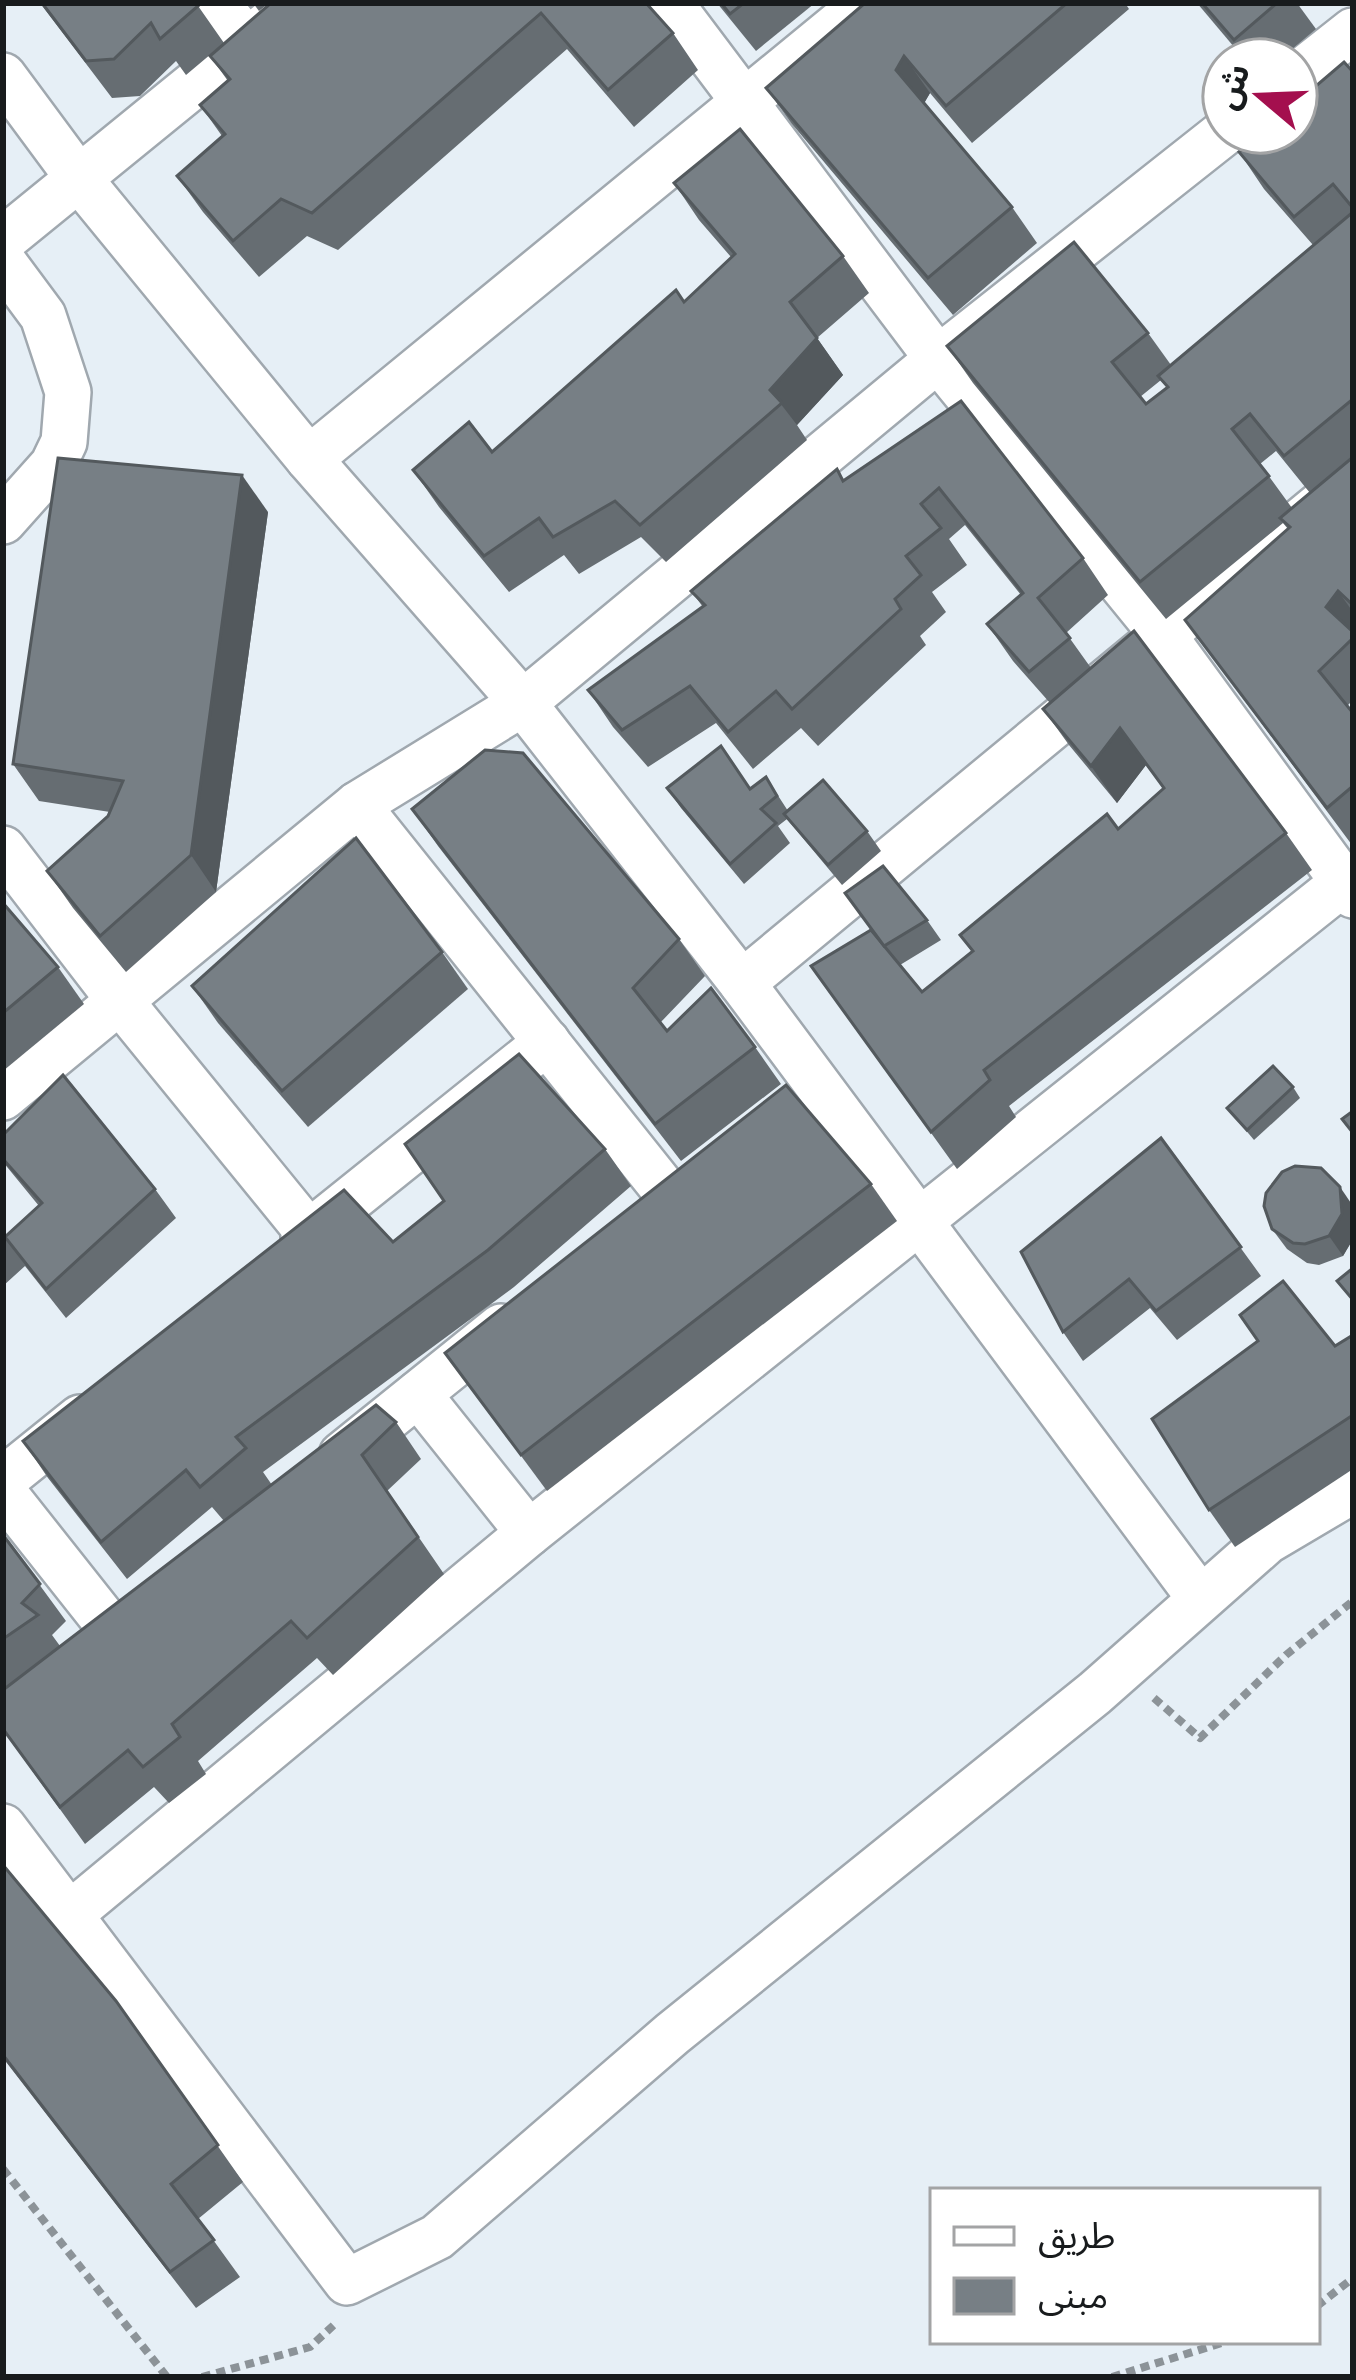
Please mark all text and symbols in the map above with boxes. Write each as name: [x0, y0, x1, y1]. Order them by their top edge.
north arrow: [1200, 36, 1320, 156]
text: ش: [1203, 57, 1262, 115]
legend: [930, 2188, 1320, 2344]
text: طريق: [1038, 2209, 1115, 2261]
text: مبنى: [1038, 2269, 1108, 2321]

